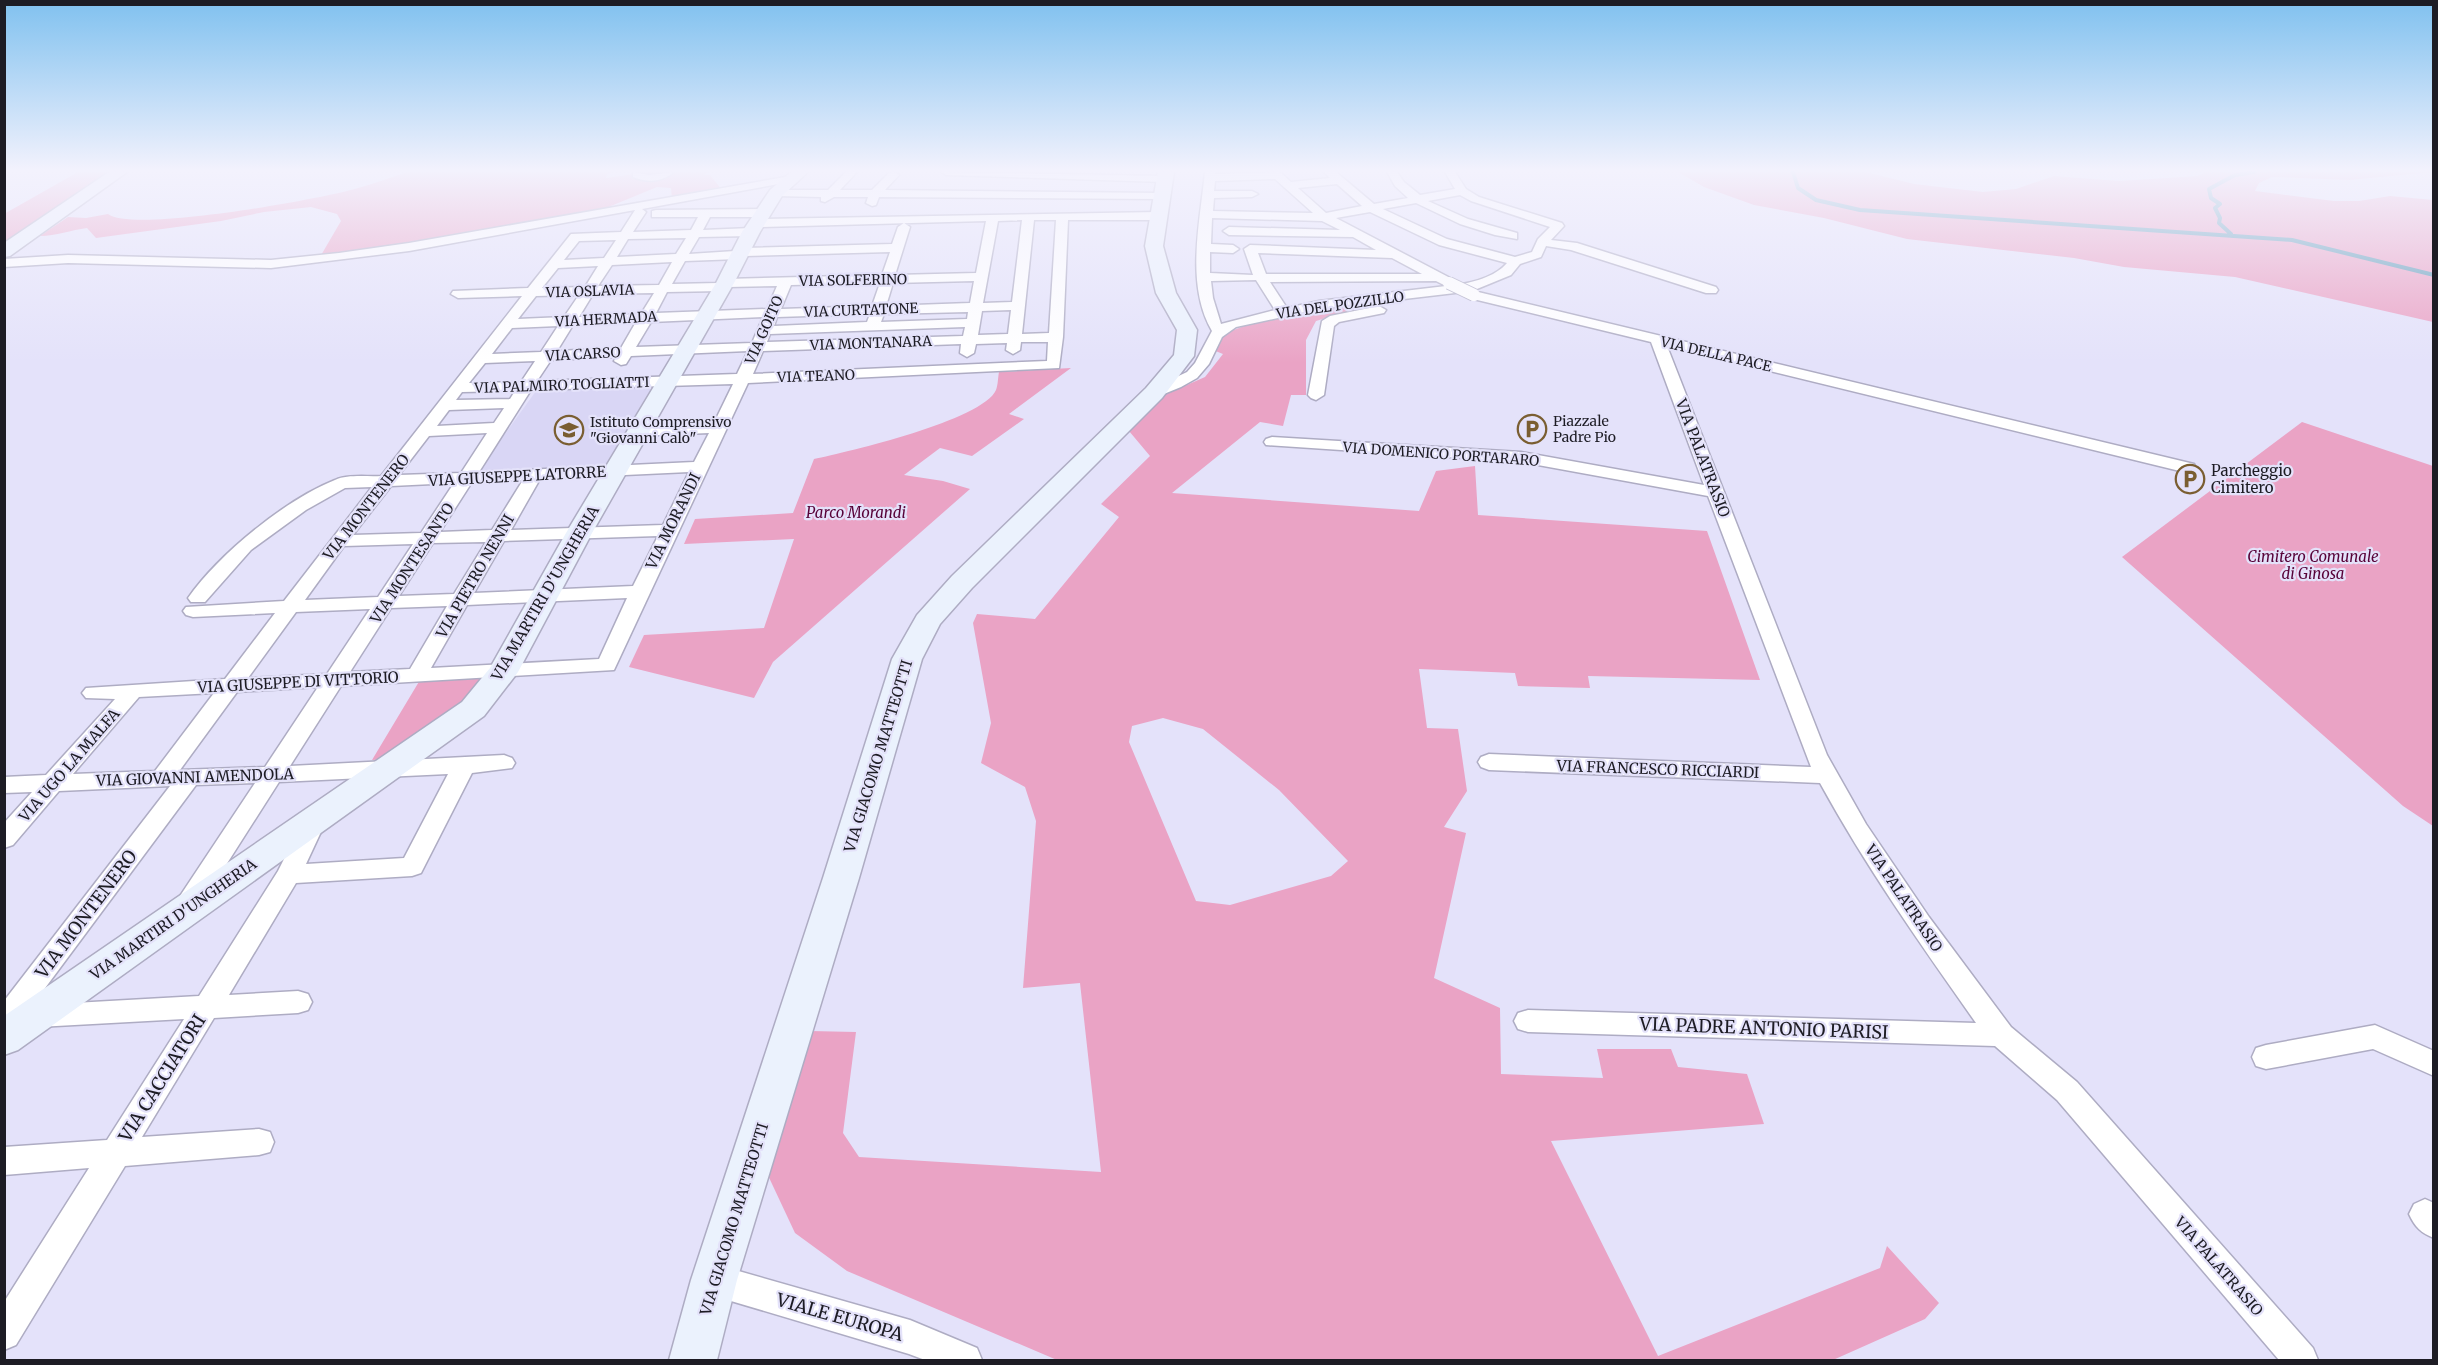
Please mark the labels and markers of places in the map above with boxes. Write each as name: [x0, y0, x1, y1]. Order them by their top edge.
place label: Piazzale Padre Pio: [1553, 412, 1616, 446]
place label: Istituto Comprensivo "Giovanni Calò": [590, 413, 731, 447]
parking icon: Piazzale Padre Pio: [1516, 413, 1548, 445]
school or university icon: Istituto Comprensivo "Giovanni Calò": [553, 414, 585, 446]
place label: Parcheggio Cimitero: [2211, 461, 2292, 497]
parking icon: Parcheggio Cimitero: [2174, 463, 2206, 495]

